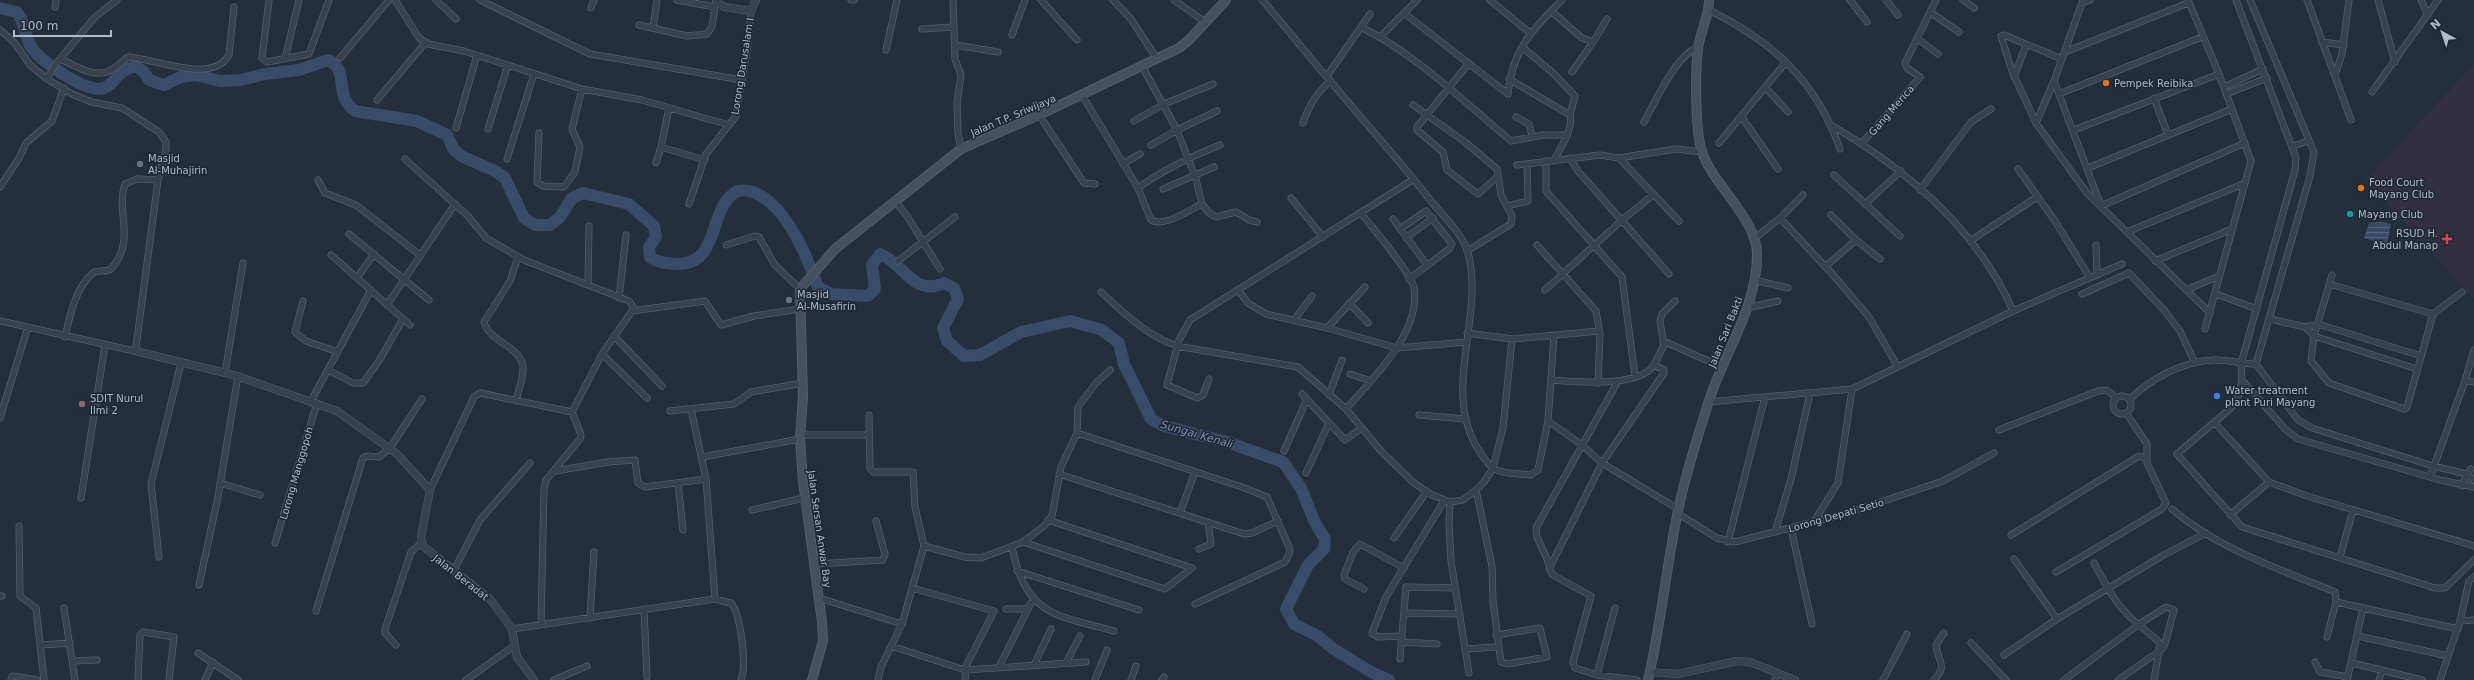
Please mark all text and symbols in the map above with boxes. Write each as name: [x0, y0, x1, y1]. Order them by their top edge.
scale bar: [14, 12, 111, 38]
north arrow: [2422, 12, 2462, 52]
street label: Lorong Darusalam I: [729, 17, 756, 115]
text: N: [2428, 17, 2444, 33]
text: 100 m: [20, 19, 58, 33]
marker: Pempek Reibika: [2101, 78, 2111, 88]
place label: Pempek Reibika: [2114, 78, 2193, 89]
street label: Gang Merica: [1867, 83, 1916, 138]
street label: Jalan T.P. Sriwijaya: [968, 93, 1057, 139]
place label: Masjid Al-Muhajirin: [148, 153, 207, 176]
marker: Masjid Al-Muhajirin: [135, 159, 145, 169]
place label: Food Court Mayang Club: [2369, 177, 2434, 200]
marker: Food Court Mayang Club: [2356, 183, 2366, 193]
marker: Mayang Club: [2345, 209, 2355, 219]
place label: Mayang Club: [2358, 209, 2423, 220]
place label: RSUD H. Abdul Manap: [2373, 228, 2438, 251]
marker: RSUD H. Abdul Manap: [2441, 233, 2453, 245]
place label: Masjid Al-Musafirin: [797, 289, 856, 312]
marker: Masjid Al-Musafirin: [784, 295, 794, 305]
street label: Jalan Sari Bakti: [1706, 295, 1745, 370]
place label: Water treatment plant Puri Mayang: [2225, 385, 2315, 408]
marker: Water treatment plant Puri Mayang: [2212, 391, 2222, 401]
place label: SDIT Nurul Ilmi 2: [90, 393, 143, 416]
marker: SDIT Nurul Ilmi 2: [77, 399, 87, 409]
water label: Sungai Kenali: [1159, 418, 1235, 451]
street label: Lorong Manggopoh: [278, 425, 315, 521]
street label: Jalan Sersan Anwar Bay: [806, 469, 833, 589]
street label: Lorong Depati Setio: [1787, 497, 1885, 534]
street label: Jalan Beradat: [430, 552, 491, 602]

